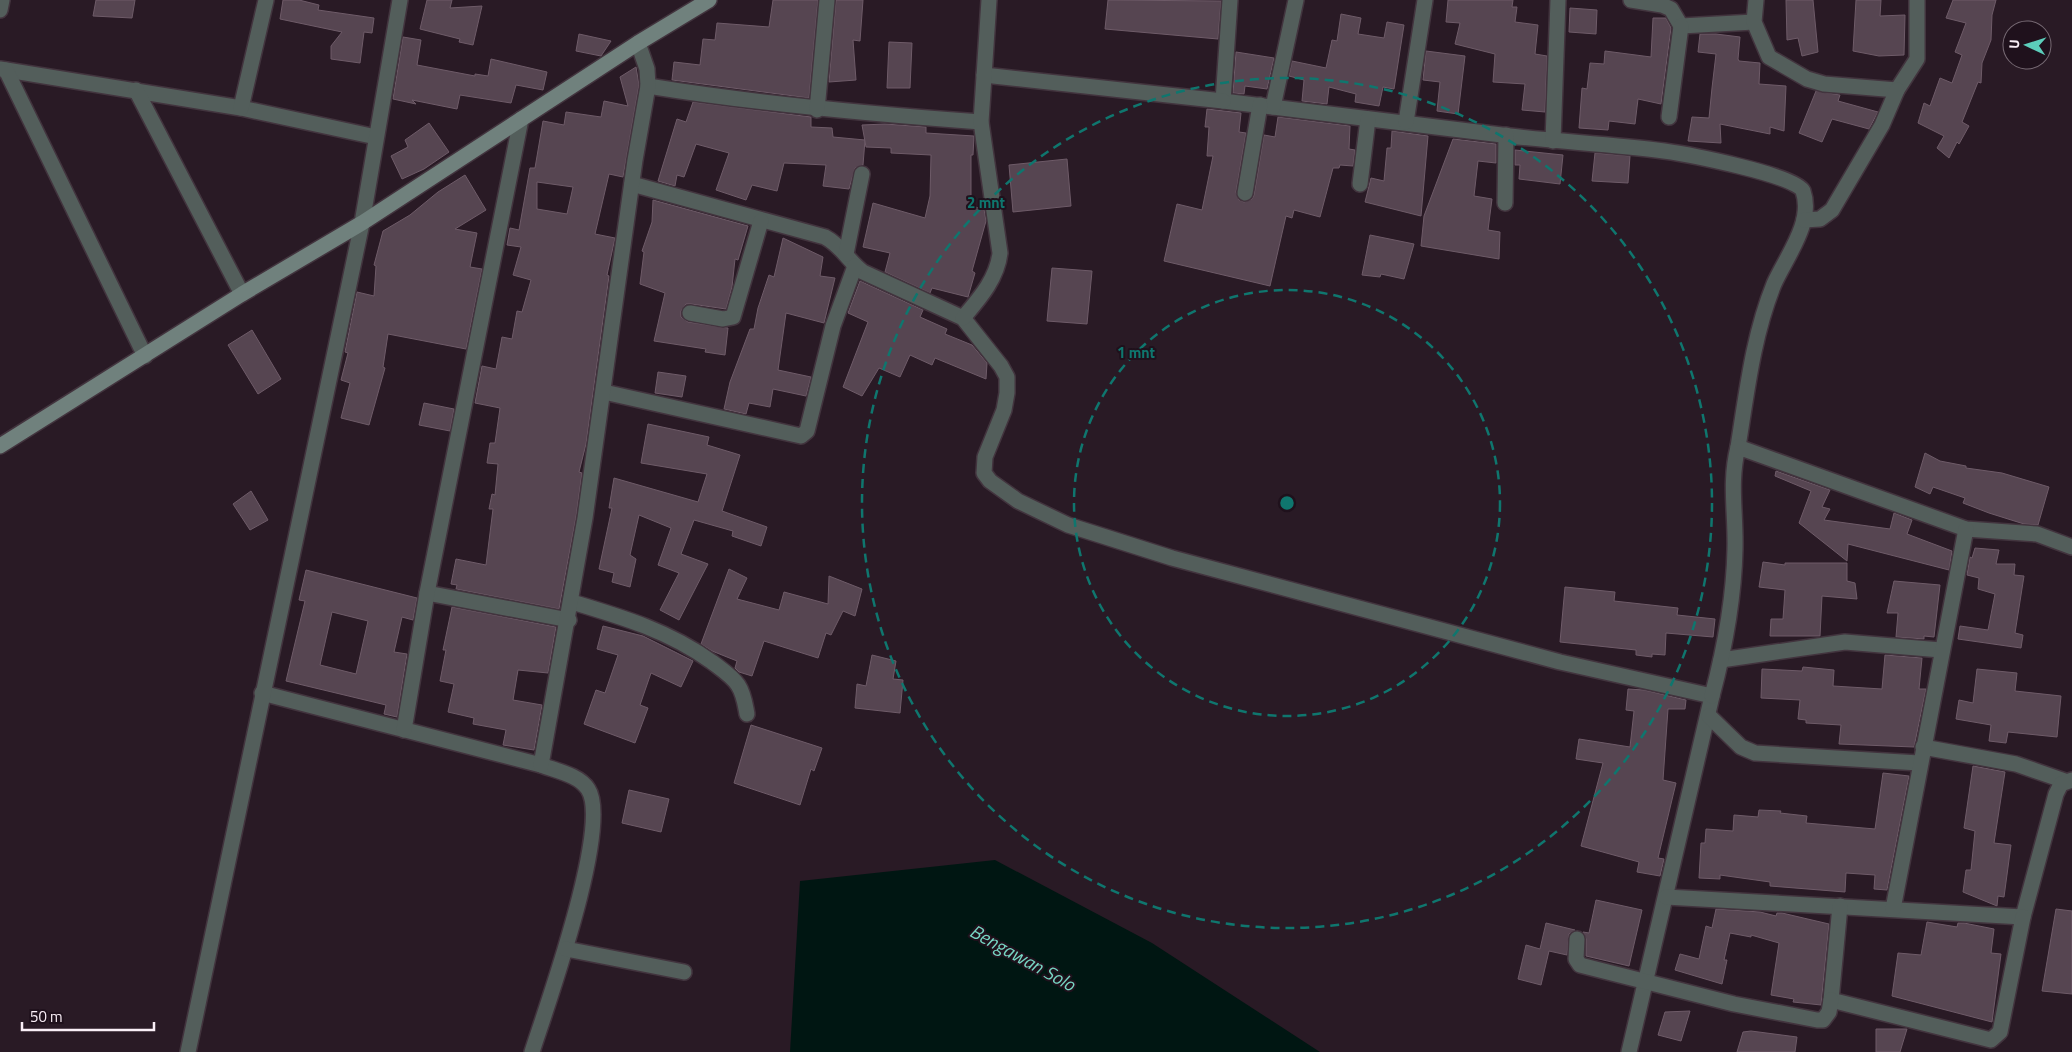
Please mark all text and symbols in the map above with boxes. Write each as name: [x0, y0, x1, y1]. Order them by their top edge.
north arrow: [2002, 20, 2052, 70]
text: U: [2003, 39, 2024, 49]
text: 2 mnt: [967, 191, 1006, 214]
text: 1 mnt: [1117, 341, 1156, 364]
centre of rings: [1278, 494, 1296, 512]
water label: Bengawan Solo: [965, 916, 1082, 998]
scale bar: [22, 1000, 155, 1032]
text: 50 m: [30, 1005, 63, 1028]

